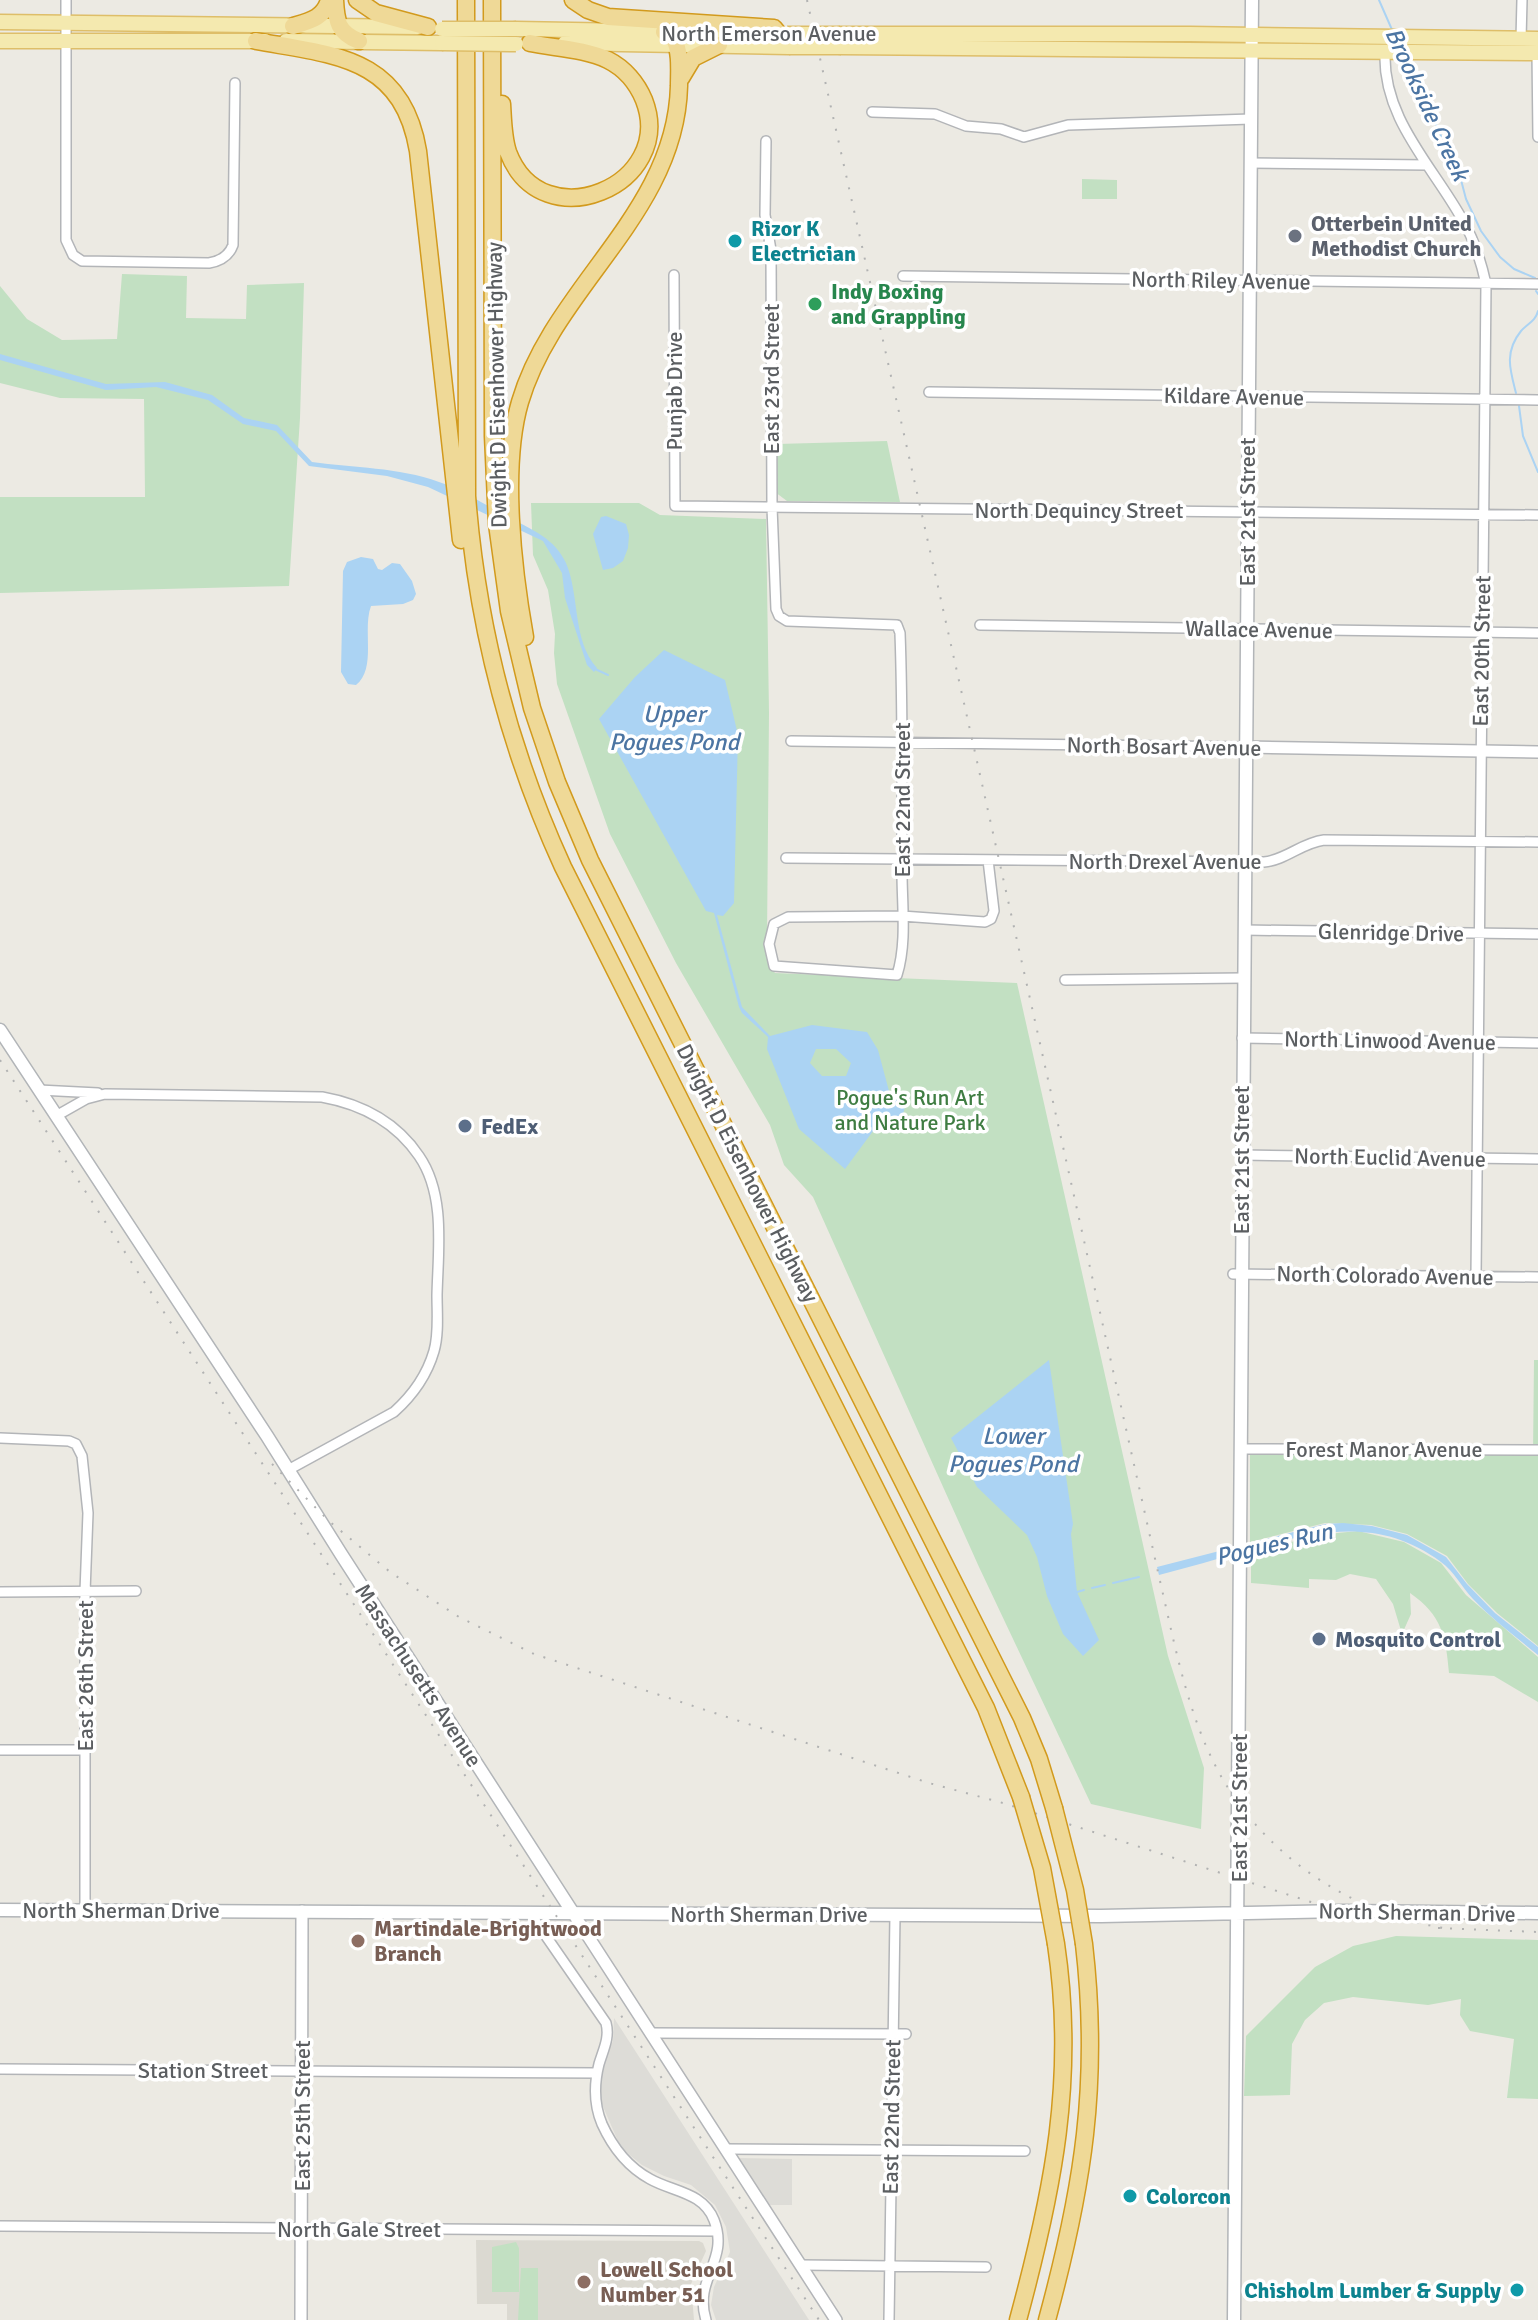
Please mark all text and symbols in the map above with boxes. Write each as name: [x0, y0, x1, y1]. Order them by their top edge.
street label: North Emerson Avenue: [661, 20, 877, 47]
water label: Brookside Creek: [1378, 23, 1476, 187]
place label: Otterbein United Methodist Church: [1311, 210, 1481, 262]
place label: Rizor K Electrician: [751, 215, 856, 267]
marker: Otterbein United Methodist Church: [1286, 227, 1304, 245]
marker: Rizor K Electrician: [726, 232, 744, 250]
street label: Dwight D Eisenhower Highway: [480, 241, 512, 528]
street label: North Riley Avenue: [1131, 265, 1311, 296]
place label: Indy Boxing and Grappling: [831, 278, 966, 330]
marker: Indy Boxing and Grappling: [806, 295, 824, 313]
street label: East 23rd Street: [758, 303, 785, 455]
street label: Punjab Drive: [661, 331, 688, 451]
street label: Kildare Avenue: [1163, 382, 1304, 411]
street label: East 21st Street: [1234, 437, 1261, 586]
street label: North Dequincy Street: [974, 497, 1184, 524]
street label: East 20th Street: [1467, 575, 1496, 727]
street label: Wallace Avenue: [1185, 615, 1333, 644]
water label: Upper Pogues Pond: [609, 699, 742, 757]
street label: East 22nd Street: [889, 722, 916, 878]
street label: North Bosart Avenue: [1066, 731, 1262, 762]
street label: North Drexel Avenue: [1068, 848, 1262, 875]
street label: Glenridge Drive: [1318, 918, 1464, 947]
street label: North Linwood Avenue: [1284, 1025, 1496, 1056]
street label: Dwight D Eisenhower Highway: [671, 1040, 825, 1308]
park label: Pogue's Run Art and Nature Park: [834, 1084, 986, 1136]
street label: East 21st Street: [1228, 1085, 1255, 1234]
place label: FedEx: [481, 1113, 538, 1140]
marker: FedEx: [456, 1117, 474, 1135]
street label: North Euclid Avenue: [1294, 1142, 1486, 1173]
street label: North Colorado Avenue: [1276, 1260, 1494, 1291]
water label: Lower Pogues Pond: [948, 1421, 1081, 1479]
street label: Forest Manor Avenue: [1285, 1436, 1483, 1463]
water label: Pogues Run: [1213, 1516, 1336, 1572]
street label: Massachusetts Avenue: [349, 1579, 488, 1772]
street label: East 26th Street: [72, 1600, 99, 1752]
place label: Mosquito Control: [1335, 1626, 1501, 1653]
marker: Mosquito Control: [1310, 1630, 1328, 1648]
street label: East 21st Street: [1226, 1733, 1253, 1882]
street label: North Sherman Drive: [22, 1897, 220, 1924]
street label: North Sherman Drive: [1318, 1897, 1516, 1928]
street label: North Sherman Drive: [670, 1901, 868, 1928]
place label: Martindale-Brightwood Branch: [374, 1915, 602, 1967]
marker: Martindale-Brightwood Branch: [349, 1932, 367, 1950]
street label: East 22nd Street: [877, 2039, 906, 2195]
street label: East 25th Street: [289, 2040, 316, 2192]
street label: Station Street: [138, 2057, 268, 2084]
place label: Colorcon: [1146, 2183, 1231, 2210]
marker: Colorcon: [1121, 2187, 1139, 2205]
street label: North Gale Street: [277, 2216, 441, 2243]
place label: Lowell School Number 51: [600, 2256, 733, 2308]
marker: Lowell School Number 51: [575, 2273, 593, 2291]
place label: Chisholm Lumber & Supply: [1244, 2277, 1501, 2304]
marker: Chisholm Lumber & Supply: [1508, 2281, 1526, 2299]

